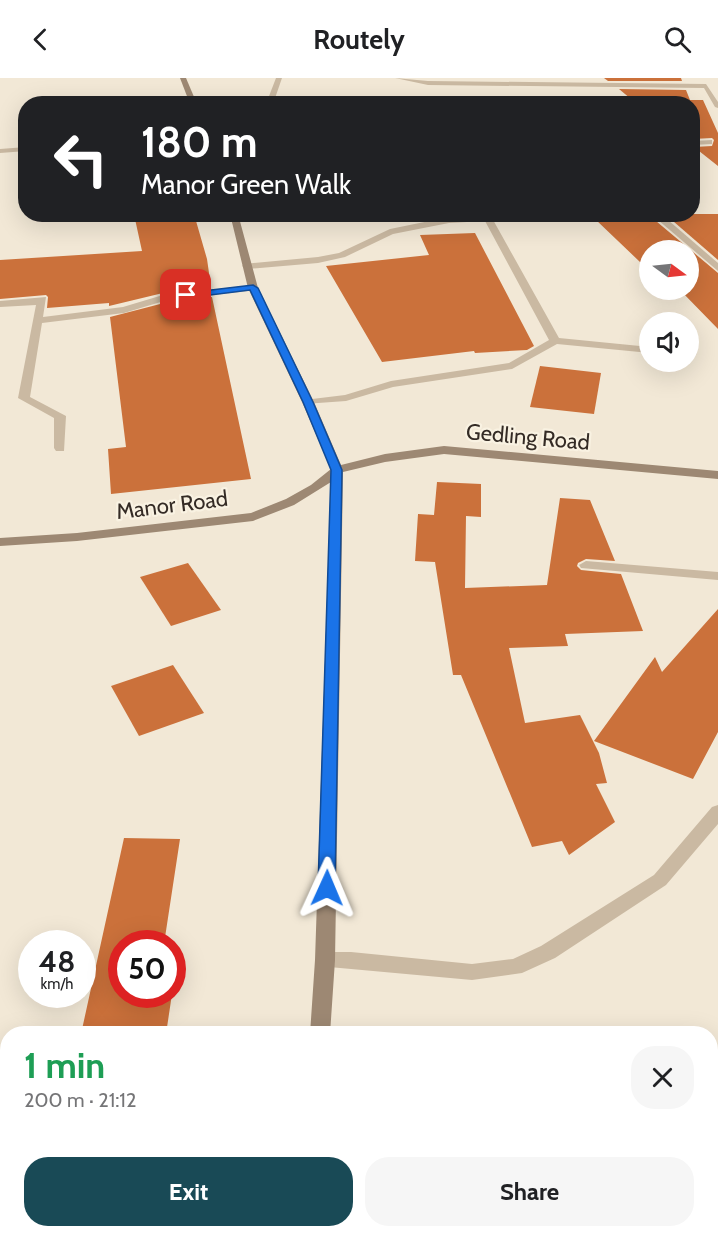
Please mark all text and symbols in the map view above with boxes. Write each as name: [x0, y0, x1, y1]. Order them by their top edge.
icon: back: [24, 23, 57, 56]
text: Routely: [313, 23, 405, 56]
icon: search: [661, 23, 694, 56]
text: 180 m: [141, 116, 257, 168]
icon: left: [42, 120, 120, 198]
text: Manor Green Walk: [141, 168, 351, 201]
north arrow: [639, 240, 699, 300]
map controls: [639, 240, 699, 372]
pin: [160, 269, 211, 320]
icon: arrive: [169, 278, 202, 311]
button: sound: [639, 312, 699, 372]
street label: Gedling Road: [465, 418, 591, 456]
street label: Manor Road: [115, 485, 229, 525]
position arrow: [295, 856, 359, 920]
speed limit sign: 50: [108, 930, 186, 1008]
text: 48: [39, 943, 75, 980]
text: km/h: [41, 975, 73, 993]
text: 1 min: [24, 1043, 105, 1087]
button: close: [631, 1046, 694, 1109]
text: 200 m · 21:12: [24, 1088, 136, 1112]
button: Exit: [24, 1157, 353, 1226]
button: Share: [365, 1157, 694, 1226]

